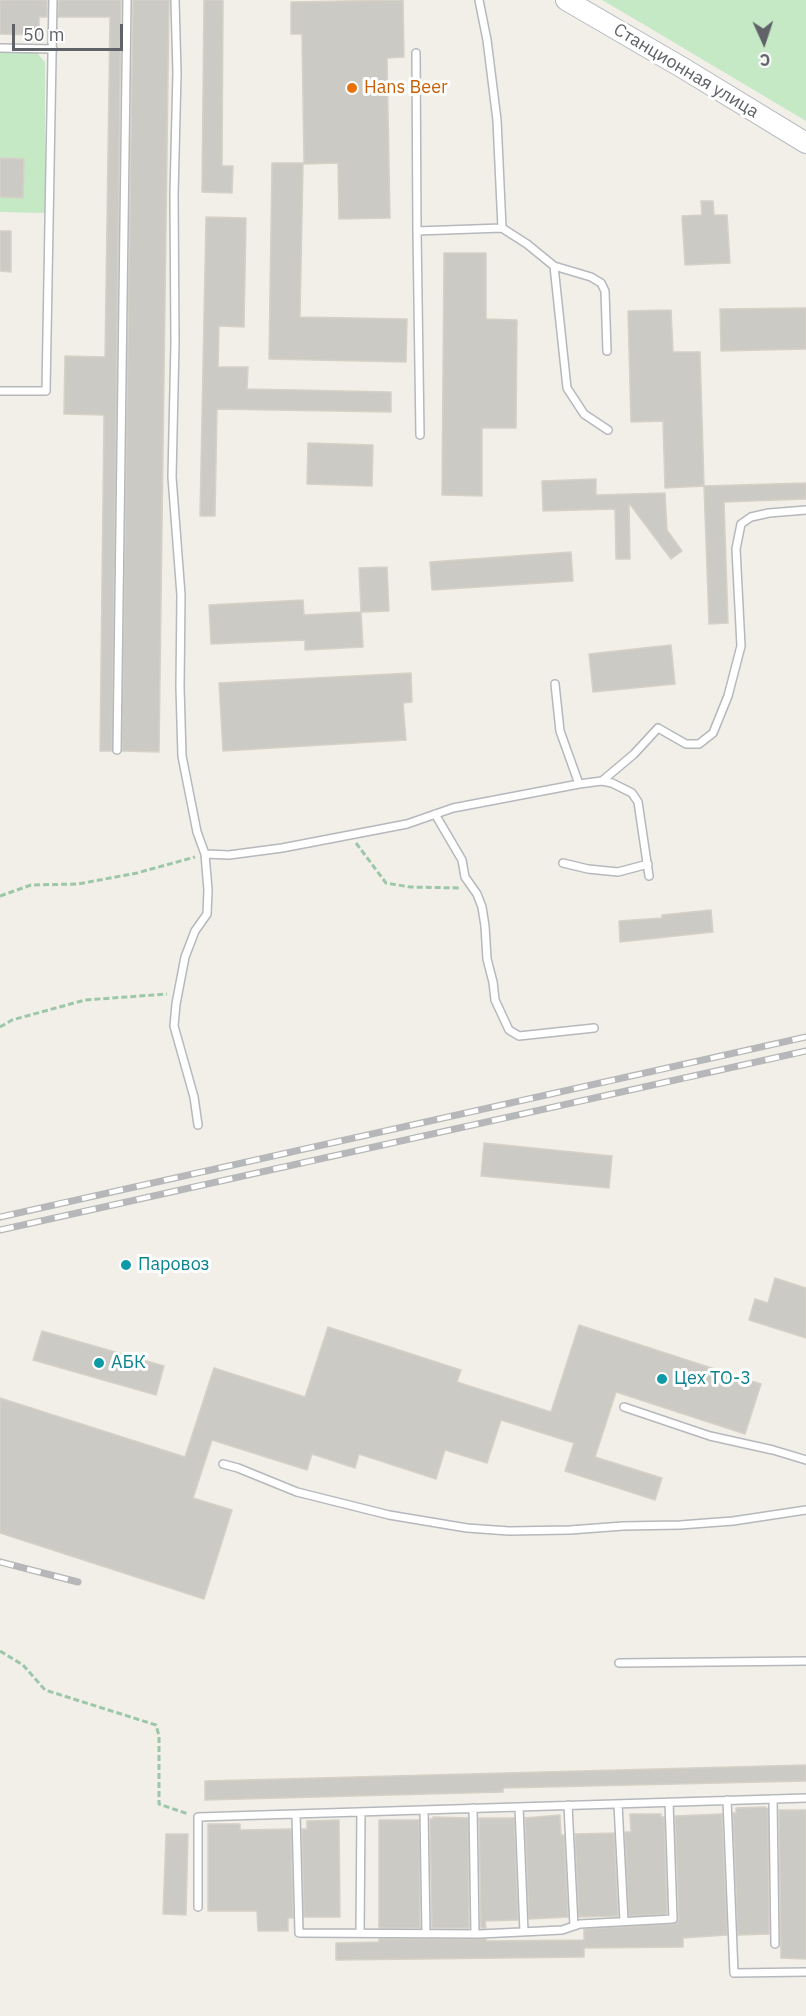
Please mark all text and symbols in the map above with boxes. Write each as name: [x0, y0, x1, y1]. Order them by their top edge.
scale bar: [15, 12, 126, 50]
north arrow: [734, 12, 794, 72]
street label: Станционная улица: [609, 19, 763, 123]
text: 50 m: [23, 23, 65, 46]
text: С: [759, 50, 771, 70]
place label: Hans Beer: [364, 77, 448, 99]
marker: Hans Beer: [345, 81, 359, 95]
place label: Паровоз: [138, 1254, 210, 1276]
marker: Паровоз: [119, 1258, 133, 1272]
place label: АБК: [111, 1352, 146, 1374]
marker: АБК: [92, 1356, 106, 1370]
place label: Цех ТО-3: [674, 1368, 751, 1390]
marker: Цех ТО-3: [655, 1372, 669, 1386]

